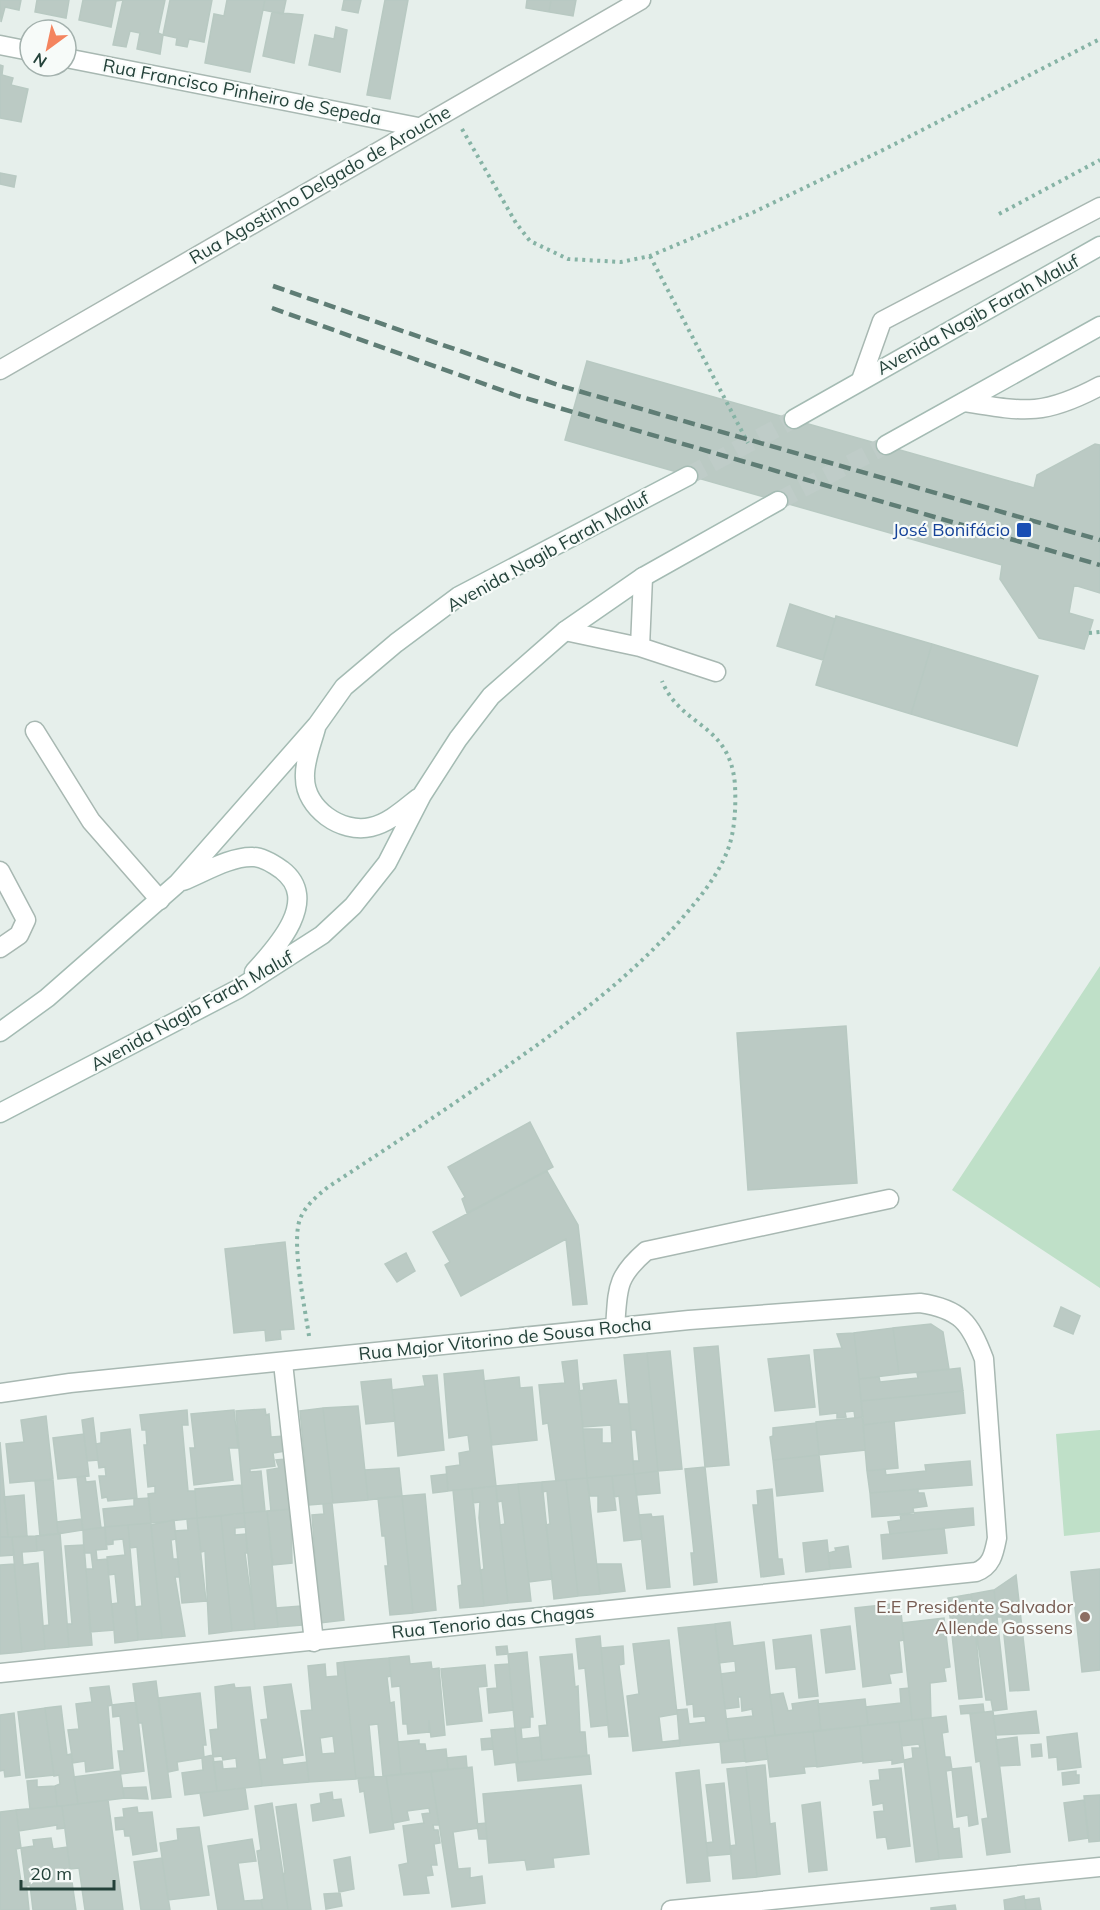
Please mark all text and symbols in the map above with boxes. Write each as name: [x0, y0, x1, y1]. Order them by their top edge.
north arrow: [18, 18, 78, 78]
text: N: [29, 49, 50, 72]
street label: Rua Francisco Pinheiro de Sepeda: [101, 53, 383, 130]
street label: Rua Agostinho Delgado de Arouche: [185, 100, 455, 269]
street label: Avenida Nagib Farah Maluf: [872, 249, 1084, 380]
street label: Avenida Nagib Farah Maluf: [442, 486, 654, 617]
place label: José Bonifácio: [893, 518, 1010, 541]
marker: José Bonifácio: [1015, 521, 1033, 539]
street label: Avenida Nagib Farah Maluf: [86, 945, 298, 1076]
street label: Rua Major Vitorino de Sousa Rocha: [357, 1312, 653, 1365]
place label: E.E Presidente Salvador Allende Gossens: [876, 1595, 1073, 1639]
street label: Rua Tenorio das Chagas: [390, 1599, 596, 1644]
marker: E.E Presidente Salvador Allende Gossens: [1078, 1610, 1092, 1624]
scale bar: [21, 1853, 114, 1891]
text: 20 m: [30, 1862, 72, 1885]

